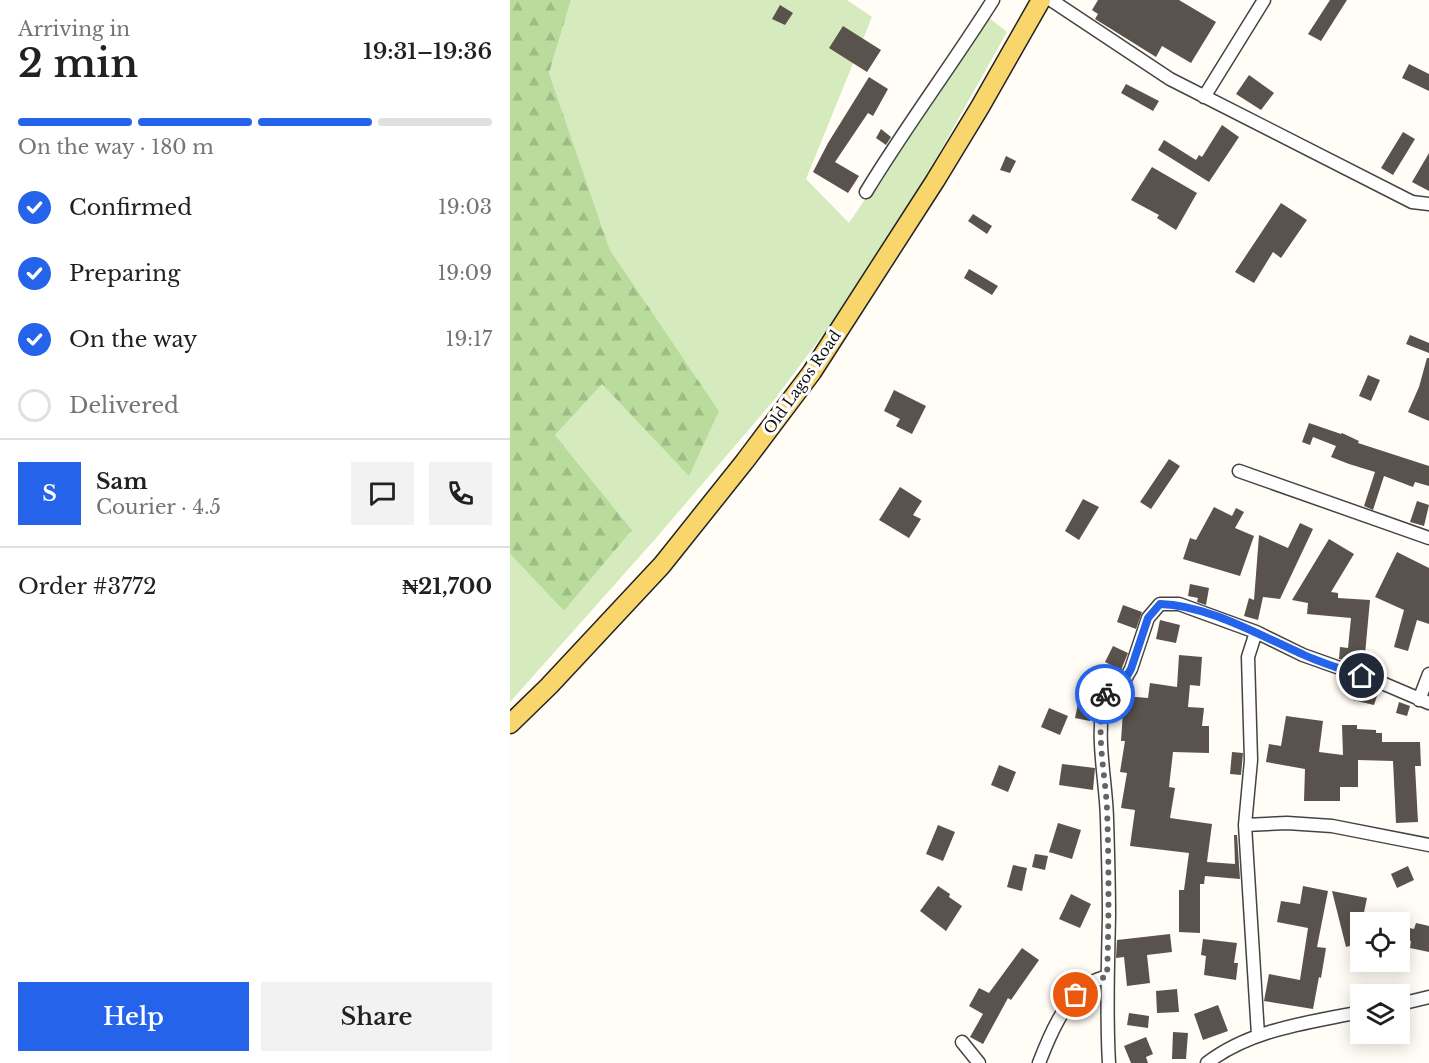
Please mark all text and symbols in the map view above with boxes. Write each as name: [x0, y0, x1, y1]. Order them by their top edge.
text: Arriving in: [18, 17, 130, 41]
text: 19:31–19:36: [363, 38, 492, 65]
text: 2 min: [18, 39, 138, 88]
text: On the way · 180 m: [18, 135, 214, 159]
icon: check: [18, 191, 51, 224]
text: Confirmed: [69, 194, 192, 221]
text: 19:03: [438, 195, 492, 219]
icon: check: [18, 257, 51, 290]
text: Preparing: [69, 260, 180, 287]
text: 19:09: [437, 261, 492, 285]
icon: check: [18, 323, 51, 356]
text: On the way: [69, 326, 197, 353]
street label: Old Lagos Road: [759, 326, 845, 438]
text: 19:17: [446, 327, 492, 351]
text: Delivered: [69, 392, 179, 419]
button: chat: [351, 462, 414, 525]
button: phone: [429, 462, 492, 525]
text: Sam: [96, 468, 148, 495]
text: S: [42, 480, 57, 507]
text: Courier · 4.5: [96, 495, 221, 519]
text: Order #3772: [18, 573, 157, 600]
text: ₦21,700: [402, 573, 492, 600]
pin: [1336, 650, 1387, 701]
icon: home: [1345, 659, 1378, 692]
courier: [1075, 664, 1135, 724]
icon: bike: [1089, 678, 1122, 711]
map controls: [1350, 912, 1410, 1044]
button: locate: [1350, 912, 1410, 972]
pin: [1050, 969, 1101, 1020]
icon: bag: [1059, 978, 1092, 1011]
button: Help: [18, 982, 249, 1051]
button: Share: [261, 982, 492, 1051]
button: layers: [1350, 984, 1410, 1044]

